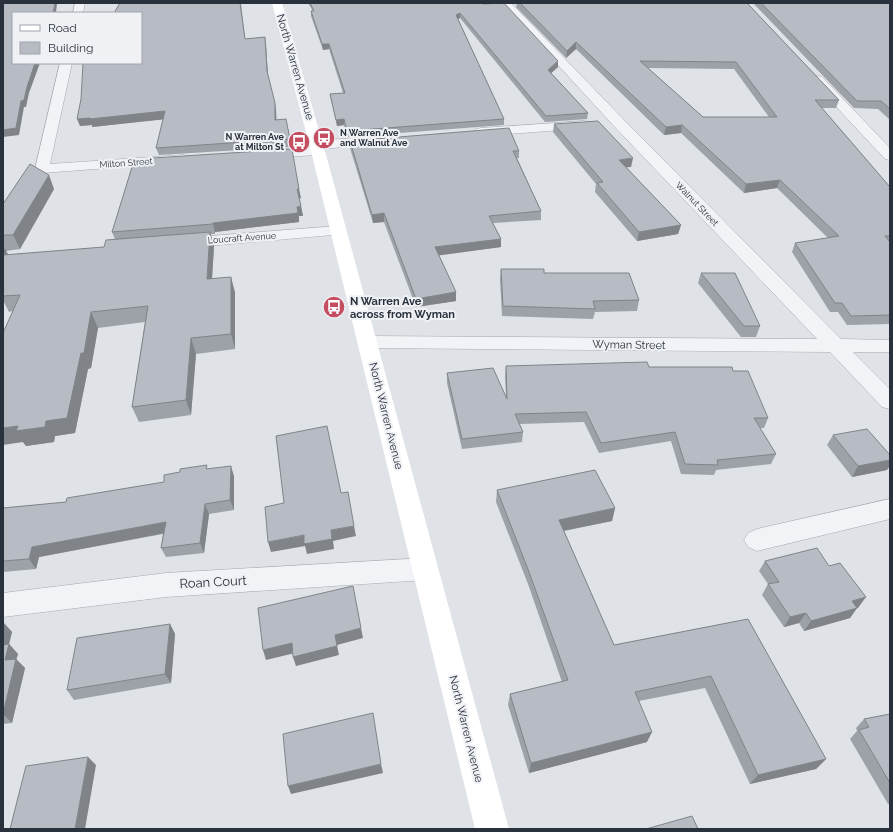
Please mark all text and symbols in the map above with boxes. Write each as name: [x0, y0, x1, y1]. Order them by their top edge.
legend: [12, 12, 142, 64]
street label: North Warren Avenue: [274, 12, 317, 122]
text: Road: [48, 21, 77, 35]
text: Building: [48, 41, 94, 55]
bus stop icon: N Warren Ave and Walnut Ave: [311, 125, 337, 151]
place label: N Warren Ave and Walnut Ave: [340, 128, 408, 148]
bus stop icon: N Warren Ave at Milton St: [286, 129, 312, 155]
place label: N Warren Ave at Milton St: [226, 132, 285, 152]
street label: Milton Street: [99, 156, 153, 170]
street label: Walnut Street: [674, 180, 720, 228]
street label: Loucraft Avenue: [208, 231, 277, 245]
bus stop icon: N Warren Ave across from Wyman: [321, 294, 347, 320]
place label: N Warren Ave across from Wyman: [350, 295, 455, 321]
street label: Wyman Street: [592, 338, 666, 352]
street label: North Warren Avenue: [366, 361, 406, 471]
street label: Roan Court: [179, 573, 248, 591]
street label: North Warren Avenue: [446, 674, 486, 784]

